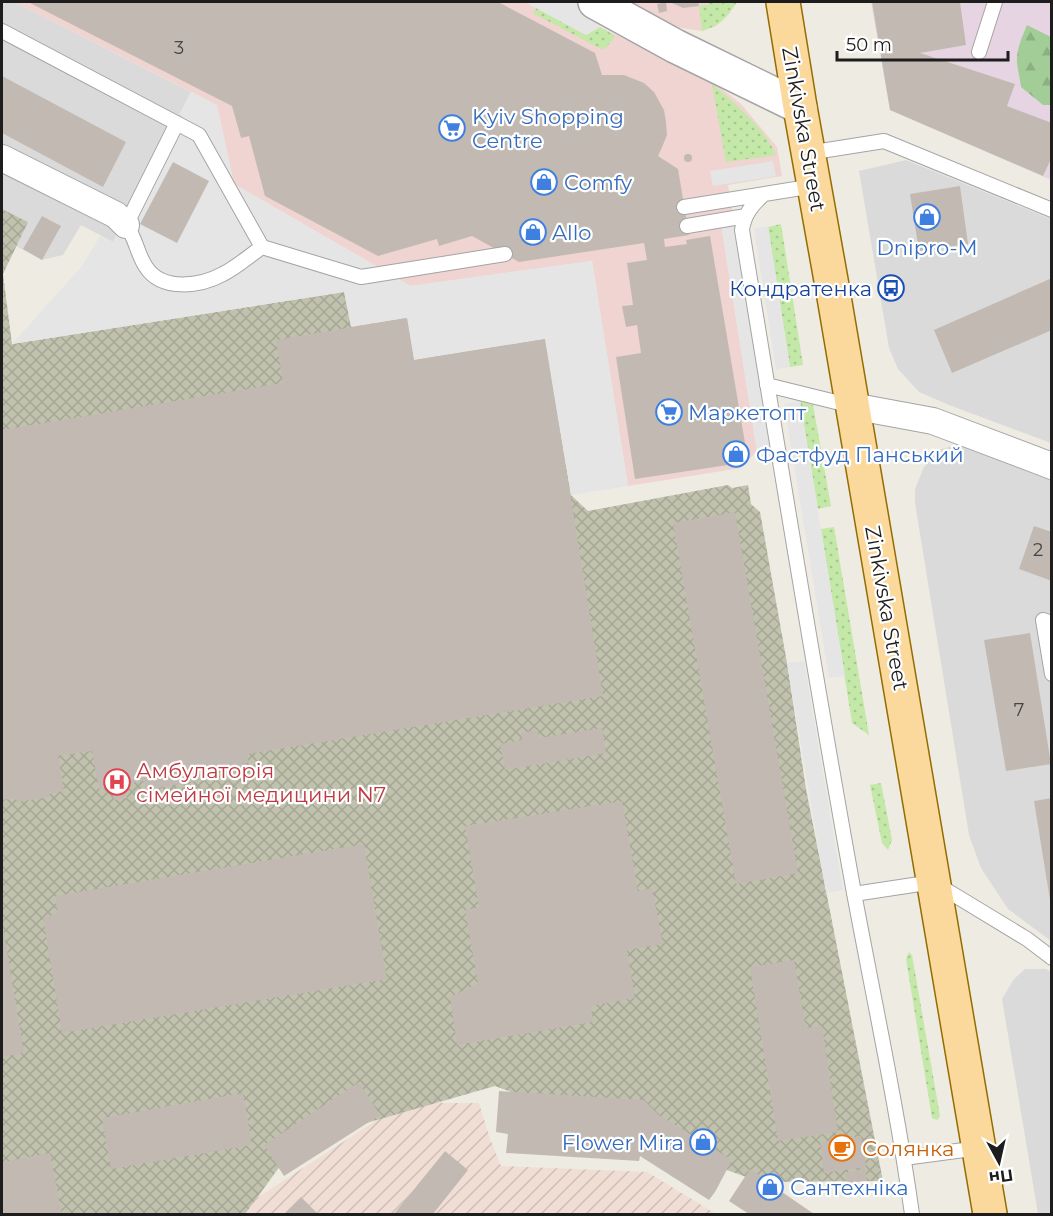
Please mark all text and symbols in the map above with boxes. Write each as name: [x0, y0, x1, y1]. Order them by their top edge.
scale bar: [837, 24, 1008, 62]
text: 50 m: [846, 34, 892, 56]
house number: 3: [174, 37, 184, 59]
street label: Zinkivska Street: [777, 45, 831, 213]
place label: Kyiv Shopping Centre: [472, 104, 624, 153]
supermarket icon: Kyiv Shopping Centre: [437, 113, 467, 143]
shop icon: Comfy: [529, 167, 559, 197]
place label: Comfy: [564, 170, 633, 195]
shop icon: Dnipro-M: [912, 202, 942, 232]
shop icon: Allo: [518, 217, 548, 247]
place label: Allo: [552, 220, 592, 245]
place label: Dnipro-M: [876, 235, 978, 260]
bus stop icon: Кондратенка: [876, 273, 906, 303]
place label: Кондратенка: [729, 276, 872, 301]
supermarket icon: Маркетопт: [654, 397, 684, 427]
place label: Маркетопт: [688, 400, 806, 425]
shop icon: Фастфуд Панський: [721, 439, 751, 469]
place label: Фастфуд Панський: [756, 442, 964, 467]
street label: Zinkivska Street: [860, 524, 914, 692]
house number: 2: [1033, 539, 1043, 561]
house number: 7: [1014, 699, 1024, 721]
place label: Амбулаторія сімейної медицини N7: [136, 758, 386, 807]
hospital icon: Амбулаторія сімейної медицини N7: [102, 767, 132, 797]
shop icon: Flower Mira: [688, 1127, 718, 1157]
place label: Flower Mira: [562, 1130, 684, 1155]
north arrow: [969, 1132, 1029, 1192]
cafe icon: Солянка: [827, 1133, 857, 1163]
place label: Солянка: [862, 1136, 954, 1161]
text: Пн: [988, 1165, 1014, 1187]
shop icon: Сантехніка: [755, 1172, 785, 1202]
place label: Сантехніка: [790, 1175, 909, 1200]

